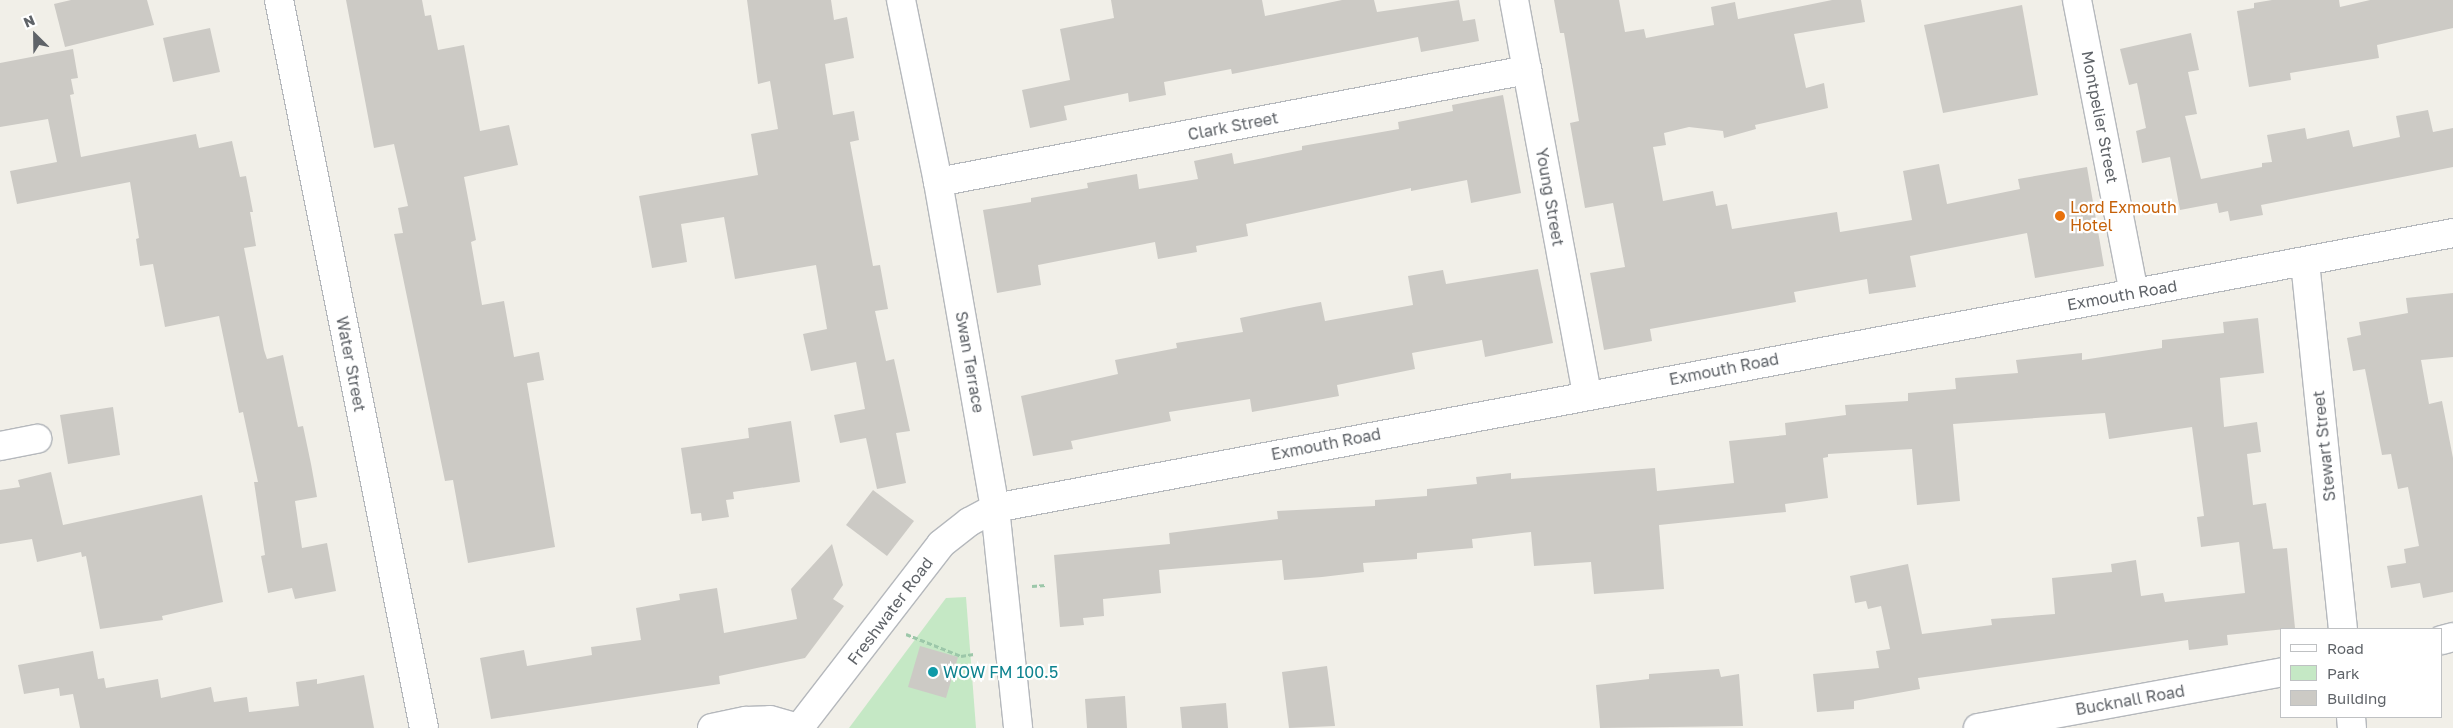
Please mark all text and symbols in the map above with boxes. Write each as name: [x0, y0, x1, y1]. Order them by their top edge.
north arrow: [10, 10, 60, 60]
text: N: [21, 11, 37, 31]
street label: Montpelier Street: [2078, 49, 2122, 185]
street label: Clark Street: [1186, 108, 1280, 144]
street label: Young Street: [1532, 146, 1568, 248]
place label: Lord Exmouth Hotel: [2070, 197, 2177, 235]
marker: Lord Exmouth Hotel: [2054, 210, 2066, 222]
street label: Exmouth Road: [2065, 276, 2179, 314]
street label: Swan Terrace: [952, 310, 988, 414]
street label: Water Street: [332, 315, 370, 413]
street label: Exmouth Road: [1667, 349, 1781, 389]
street label: Stewart Street: [2309, 390, 2339, 502]
street label: Exmouth Road: [1269, 424, 1383, 464]
street label: Freshwater Road: [843, 553, 937, 669]
legend: [2280, 628, 2443, 718]
text: Road: [2327, 639, 2364, 657]
place label: WOW FM 100.5: [943, 662, 1058, 682]
text: Park: [2327, 664, 2359, 682]
marker: WOW FM 100.5: [927, 666, 939, 678]
street label: Bucknall Road: [2074, 681, 2186, 719]
text: Building: [2327, 689, 2387, 707]

